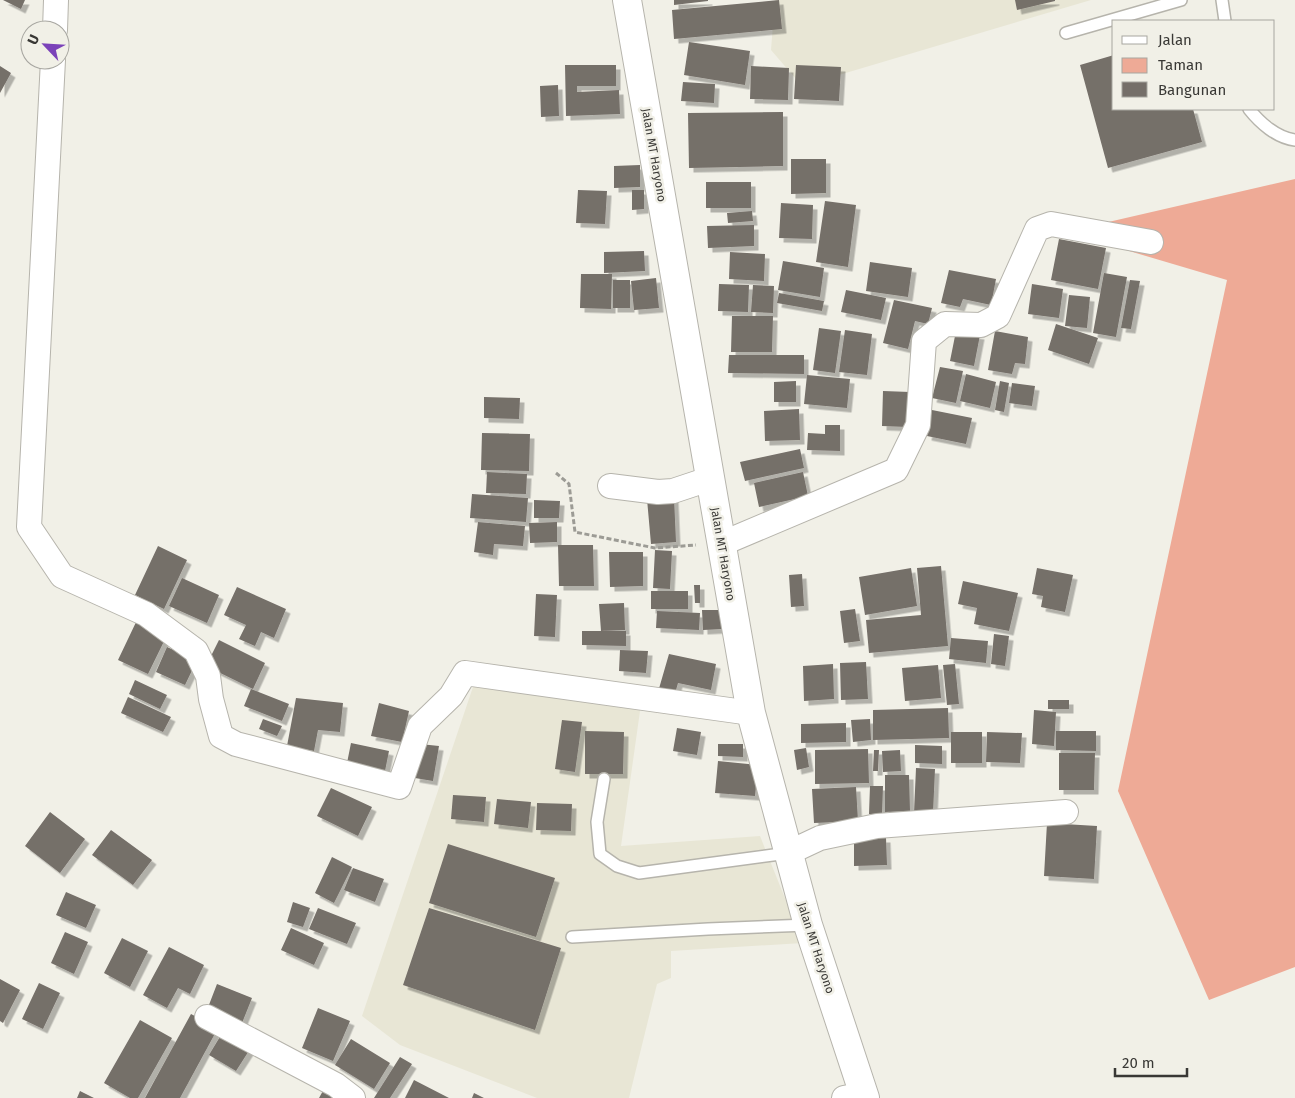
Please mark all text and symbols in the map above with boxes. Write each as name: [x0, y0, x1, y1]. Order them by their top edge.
north arrow: [20, 20, 70, 70]
legend: [1112, 20, 1275, 110]
text: Jalan: [1158, 31, 1192, 49]
text: U: [24, 32, 43, 47]
text: Taman: [1158, 56, 1203, 74]
text: Bangunan: [1158, 81, 1226, 99]
street label: Jalan MT Haryono: [639, 107, 669, 203]
street label: Jalan MT Haryono: [708, 506, 738, 602]
street label: Jalan MT Haryono: [795, 901, 837, 995]
scale bar: [1115, 1046, 1188, 1078]
text: 20 m: [1122, 1054, 1155, 1072]

